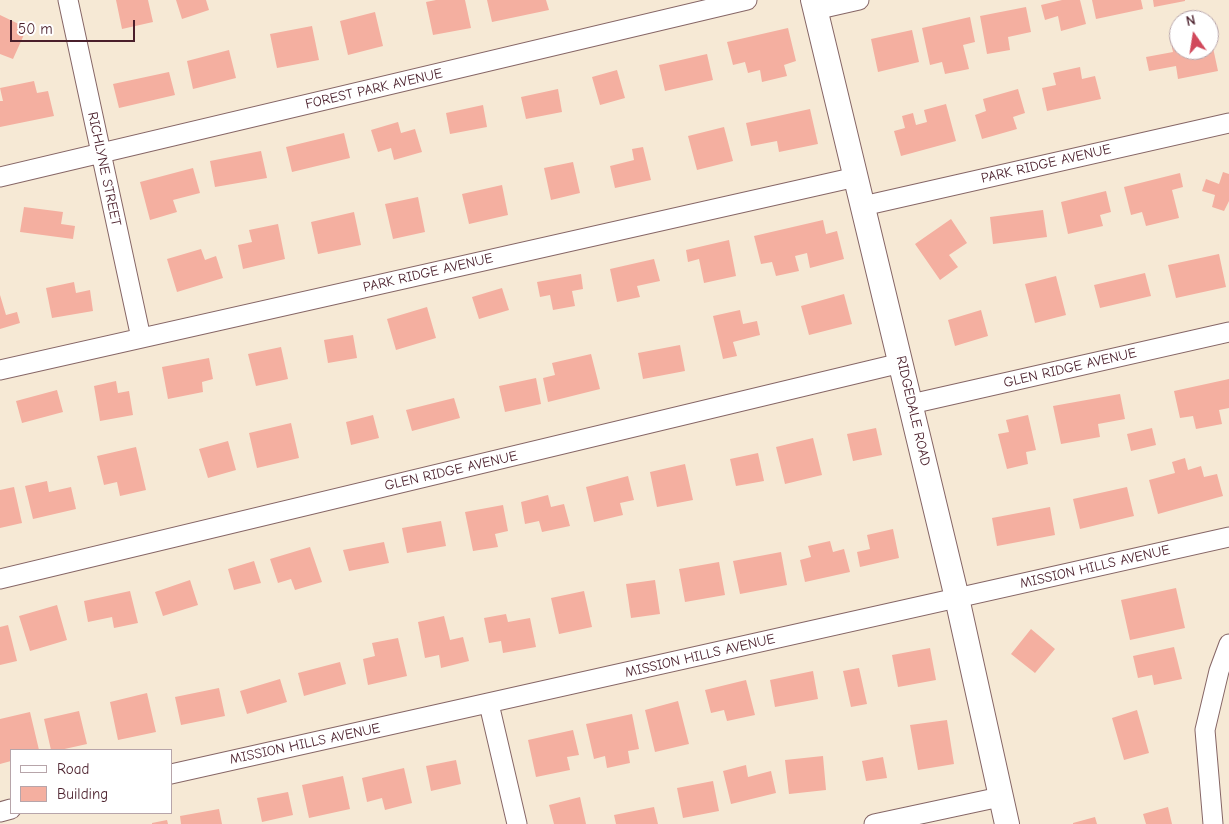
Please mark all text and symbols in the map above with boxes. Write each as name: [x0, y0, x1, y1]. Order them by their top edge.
scale bar: [12, 10, 138, 42]
north arrow: [1169, 10, 1219, 60]
text: N: [1184, 12, 1197, 30]
text: 50 m: [18, 20, 53, 38]
street label: FOREST PARK AVENUE: [304, 65, 444, 113]
street label: RICHLYNE STREET: [84, 110, 124, 228]
street label: PARK RIDGE AVENUE: [979, 141, 1113, 187]
street label: PARK RIDGE AVENUE: [361, 250, 495, 296]
street label: GLEN RIDGE AVENUE: [1002, 345, 1138, 391]
street label: RIDGEDALE ROAD: [892, 354, 934, 468]
street label: GLEN RIDGE AVENUE: [383, 448, 519, 494]
street label: MISSION HILLS AVENUE: [1018, 542, 1172, 592]
street label: MISSION HILLS AVENUE: [623, 631, 777, 681]
street label: MISSION HILLS AVENUE: [228, 720, 382, 768]
legend: [10, 749, 172, 814]
text: Road: [57, 760, 89, 778]
text: Building: [57, 785, 108, 803]

